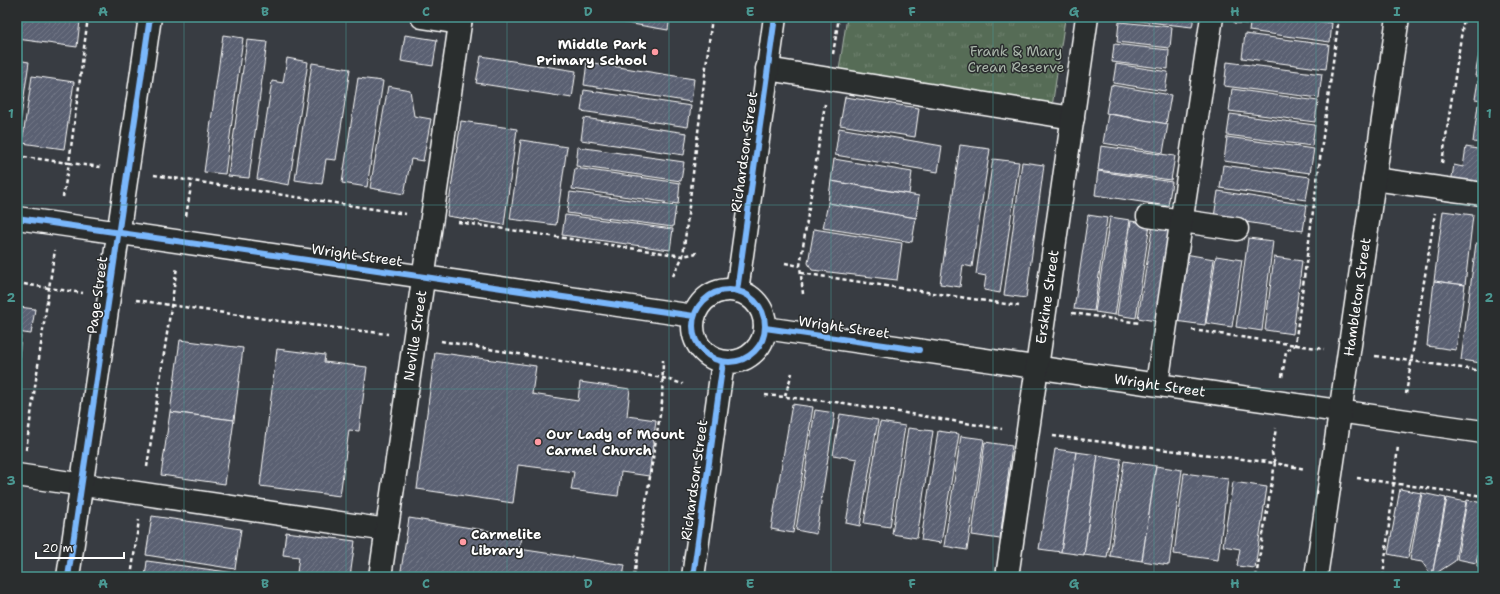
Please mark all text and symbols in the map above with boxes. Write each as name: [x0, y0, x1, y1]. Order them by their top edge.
text: A: [98, 3, 108, 20]
text: B: [261, 3, 269, 20]
text: C: [422, 3, 430, 20]
text: D: [583, 3, 593, 20]
text: E: [746, 3, 755, 20]
text: F: [908, 3, 916, 20]
text: G: [1069, 3, 1080, 20]
text: H: [1230, 3, 1240, 20]
text: I: [1393, 3, 1401, 20]
place label: Middle Park Primary School: [536, 35, 647, 69]
park label: Frank & Mary Crean Reserve: [968, 42, 1065, 76]
marker: Middle Park Primary School: [650, 47, 660, 57]
street label: Richardson Street: [727, 90, 761, 214]
text: 1: [8, 105, 14, 122]
text: 1: [1486, 105, 1492, 122]
street label: Hambleton Street: [1339, 236, 1375, 357]
street label: Wright Street: [310, 240, 404, 270]
street label: Erskine Street: [1031, 249, 1063, 345]
street label: Page Street: [83, 255, 111, 335]
text: 2: [6, 289, 16, 306]
street label: Neville Street: [399, 289, 430, 382]
text: 2: [1484, 289, 1494, 306]
street label: Wright Street: [797, 312, 891, 342]
street label: Wright Street: [1113, 370, 1207, 401]
street label: Richardson Street: [677, 418, 711, 542]
place label: Our Lady of Mount Carmel Church: [546, 425, 685, 459]
marker: Our Lady of Mount Carmel Church: [533, 437, 543, 447]
text: 3: [6, 472, 16, 489]
text: 3: [1484, 472, 1494, 489]
place label: Carmelite Library: [471, 525, 541, 559]
scale bar: [36, 534, 124, 560]
marker: Carmelite Library: [458, 537, 468, 547]
text: 20 m: [42, 540, 73, 556]
text: A: [98, 575, 108, 592]
text: B: [261, 575, 269, 592]
text: C: [422, 575, 430, 592]
text: D: [583, 575, 593, 592]
text: E: [746, 575, 755, 592]
text: F: [908, 575, 916, 592]
text: G: [1069, 575, 1080, 592]
text: H: [1230, 575, 1240, 592]
text: I: [1393, 575, 1401, 592]

